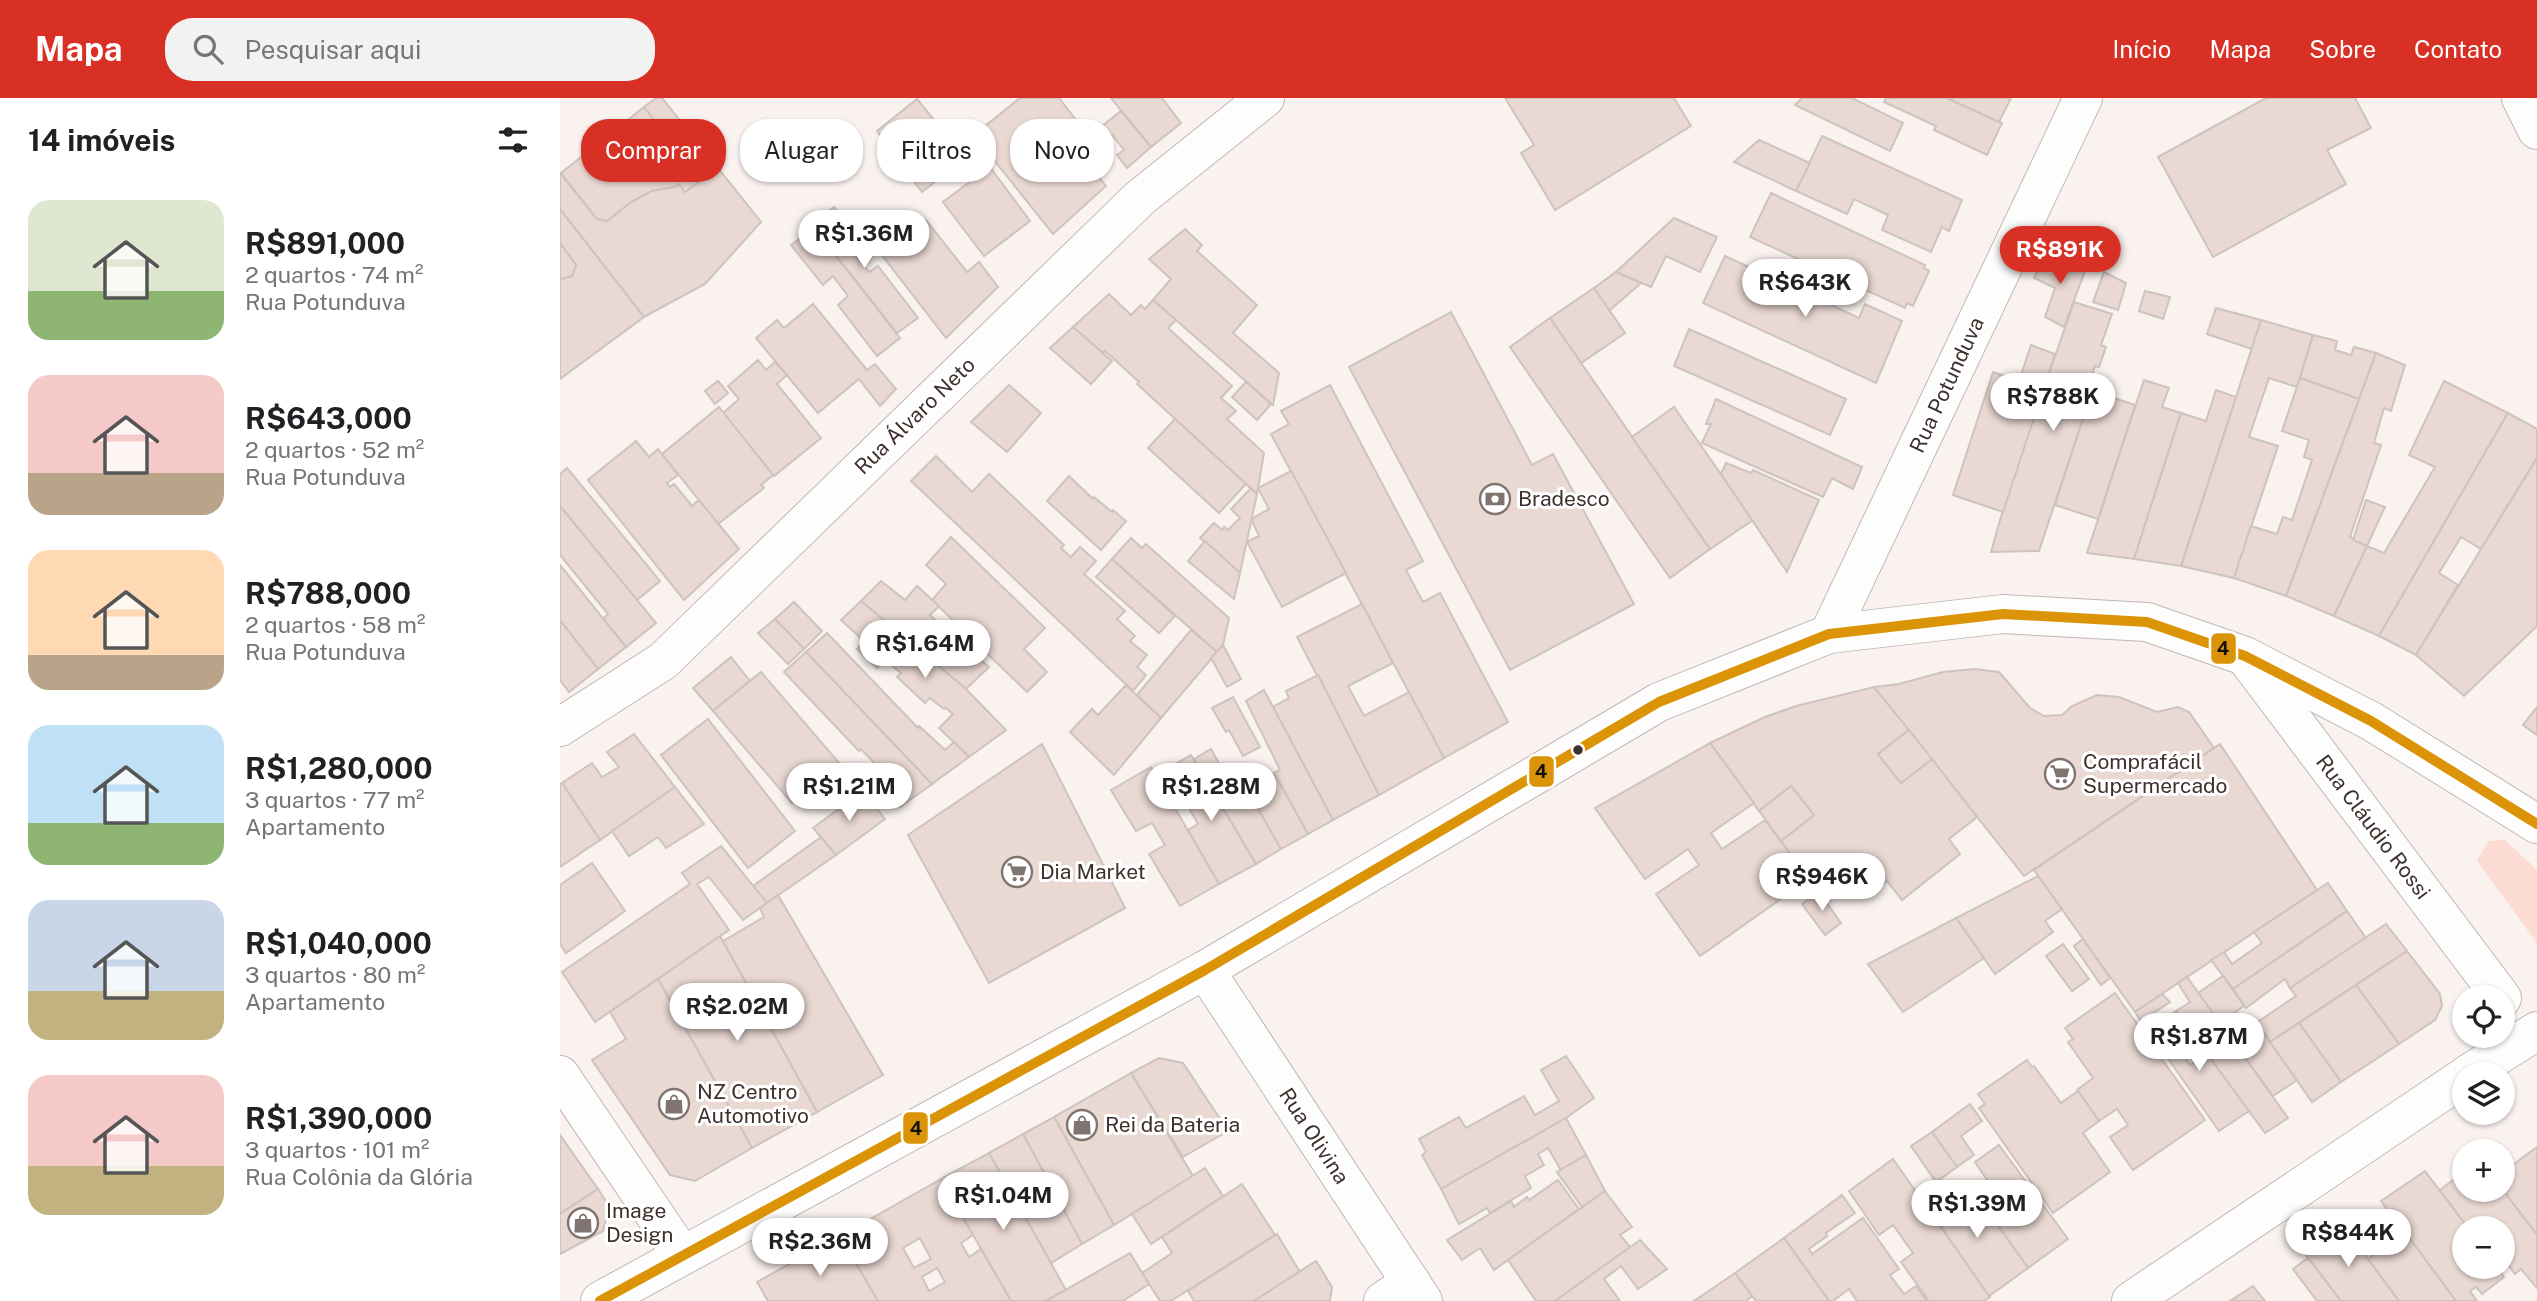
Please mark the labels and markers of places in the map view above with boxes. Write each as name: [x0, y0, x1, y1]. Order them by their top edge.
pin: R$1.36M: [799, 211, 929, 270]
pin: R$891K: [2003, 226, 2117, 286]
pin: R$643K: [1748, 260, 1862, 319]
pin: R$788K: [1996, 374, 2110, 433]
bank icon: Bradesco: [1478, 482, 1512, 516]
place label: Bradesco: [1518, 486, 1610, 511]
pin: R$1.64M: [860, 620, 990, 680]
unlabelled marker: [1571, 743, 1585, 757]
place label: Comprafácil Supermercado: [2083, 749, 2227, 798]
supermarket icon: Comprafácil Supermercado: [2043, 757, 2077, 791]
pin: R$1.21M: [784, 764, 914, 823]
pin: R$1.28M: [1146, 764, 1276, 823]
pin: R$946K: [1765, 854, 1879, 913]
supermarket icon: Dia Market: [1000, 855, 1034, 889]
place label: Dia Market: [1040, 859, 1146, 884]
pin: R$2.02M: [672, 984, 802, 1043]
pin: R$1.87M: [2134, 1014, 2264, 1073]
place label: NZ Centro Automotivo: [697, 1079, 809, 1128]
shop icon: NZ Centro Automotivo: [657, 1087, 691, 1121]
shop icon: Rei da Bateria: [1065, 1108, 1099, 1142]
place label: Rei da Bateria: [1105, 1112, 1240, 1137]
pin: R$1.04M: [938, 1172, 1068, 1232]
pin: R$1.39M: [1912, 1180, 2042, 1240]
place label: Image Design: [606, 1198, 673, 1247]
shop icon: Image Design: [566, 1206, 600, 1240]
pin: R$844K: [2291, 1210, 2405, 1269]
pin: R$2.36M: [755, 1218, 885, 1278]

